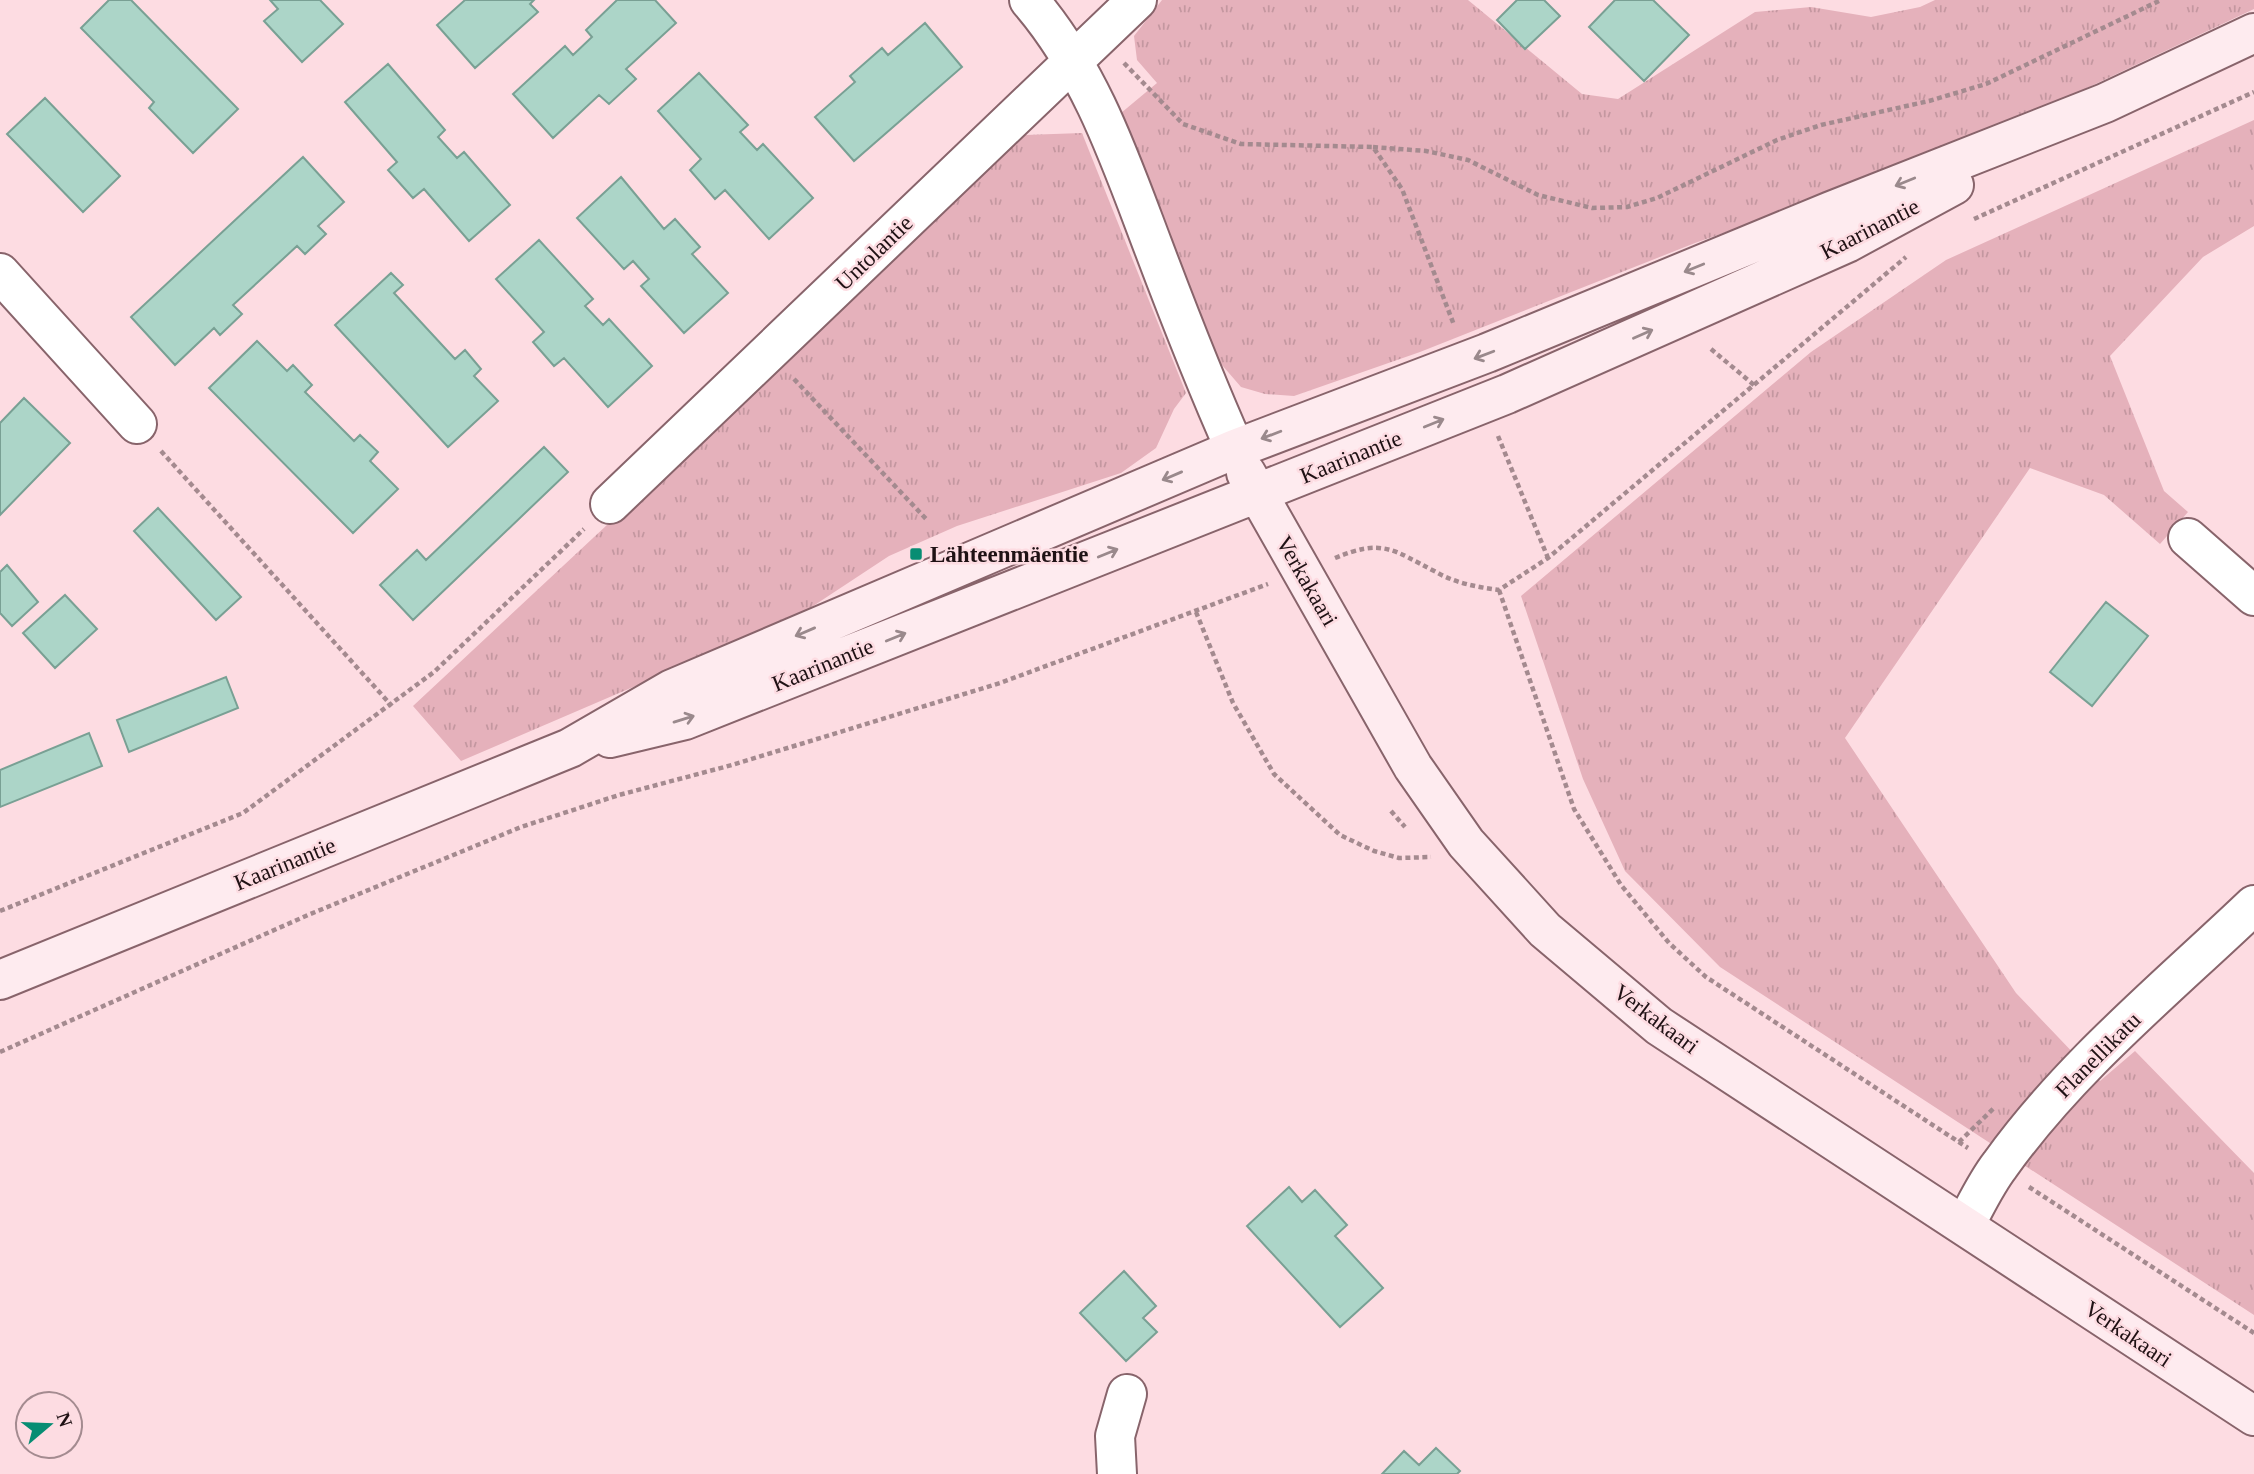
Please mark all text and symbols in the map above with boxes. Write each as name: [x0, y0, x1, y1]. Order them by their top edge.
one-way arrow: [1894, 177, 1916, 190]
street label: Kaarinantie: [1817, 194, 1923, 264]
street label: Untolantie: [830, 210, 918, 296]
one-way arrow: [1684, 262, 1705, 275]
one-way arrow: [1631, 327, 1653, 340]
one-way arrow: [1473, 349, 1495, 362]
one-way arrow: [1422, 416, 1444, 429]
street label: Kaarinantie: [1297, 425, 1405, 489]
one-way arrow: [1261, 430, 1282, 443]
one-way arrow: [1162, 470, 1183, 483]
street label: Verkakaari: [1271, 532, 1343, 630]
place label: Lähteenmäentie: [930, 542, 1088, 567]
marker: Lähteenmäentie: [908, 546, 924, 562]
one-way arrow: [1096, 546, 1118, 559]
one-way arrow: [795, 626, 816, 639]
one-way arrow: [885, 629, 906, 642]
street label: Kaarinantie: [769, 633, 877, 697]
one-way arrow: [673, 712, 695, 725]
street label: Kaarinantie: [231, 832, 339, 896]
street label: Verkakaari: [1609, 979, 1703, 1059]
street label: Flanellikatu: [2050, 1007, 2146, 1103]
street label: Verkakaari: [2080, 1296, 2176, 1372]
north arrow: [14, 1390, 84, 1460]
text: N: [52, 1410, 77, 1430]

